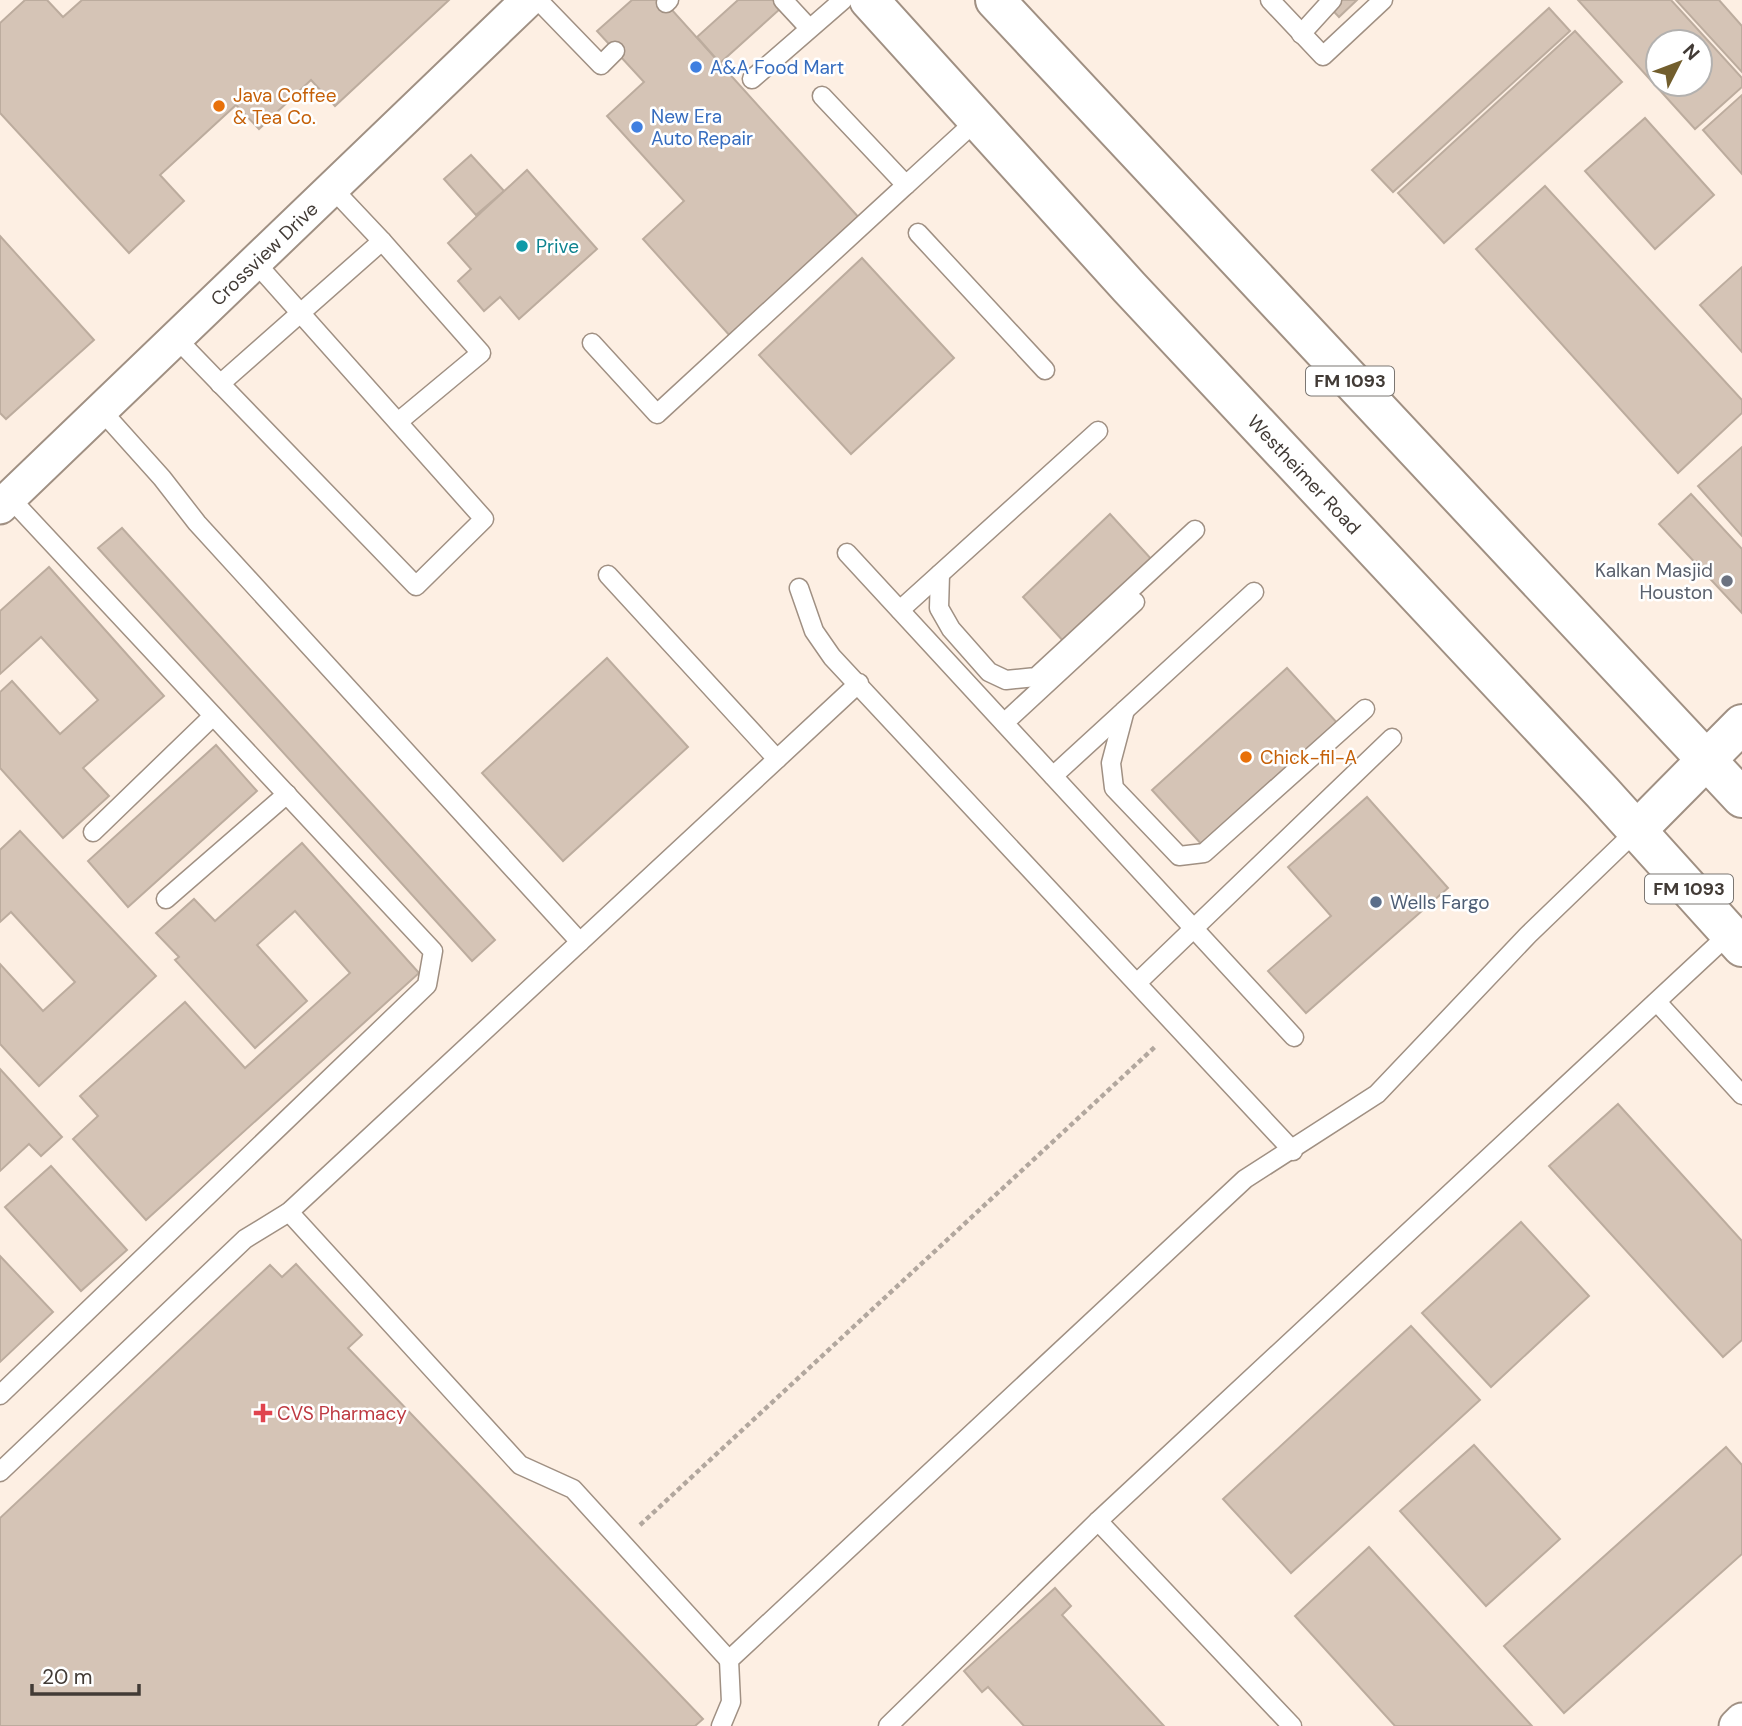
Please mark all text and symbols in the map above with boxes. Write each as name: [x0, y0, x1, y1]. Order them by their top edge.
north arrow: [1644, 28, 1714, 98]
text: N: [1677, 38, 1705, 65]
place label: A&A Food Mart: [710, 55, 844, 80]
marker: A&A Food Mart: [688, 59, 704, 75]
place label: Java Coffee & Tea Co.: [233, 83, 336, 130]
marker: Java Coffee & Tea Co.: [211, 98, 227, 114]
place label: New Era Auto Repair: [651, 104, 753, 151]
marker: New Era Auto Repair: [629, 119, 645, 135]
street label: Crossview Drive: [205, 196, 323, 311]
place label: Prive: [536, 234, 579, 259]
marker: Prive: [514, 238, 530, 254]
road number: FM 1093: [1306, 366, 1394, 396]
street label: Westheimer Road: [1242, 409, 1367, 540]
place label: Kalkan Masjid Houston: [1595, 558, 1713, 605]
marker: Kalkan Masjid Houston: [1719, 573, 1735, 589]
place label: Chick-fil-A: [1260, 745, 1357, 770]
marker: Chick-fil-A: [1238, 749, 1254, 765]
road number: FM 1093: [1645, 874, 1733, 904]
place label: Wells Fargo: [1390, 890, 1489, 915]
marker: Wells Fargo: [1368, 894, 1384, 910]
place label: CVS Pharmacy: [277, 1401, 407, 1426]
marker: CVS Pharmacy: [255, 1405, 271, 1421]
scale bar: [32, 1652, 138, 1696]
text: 20 m: [42, 1663, 93, 1691]

